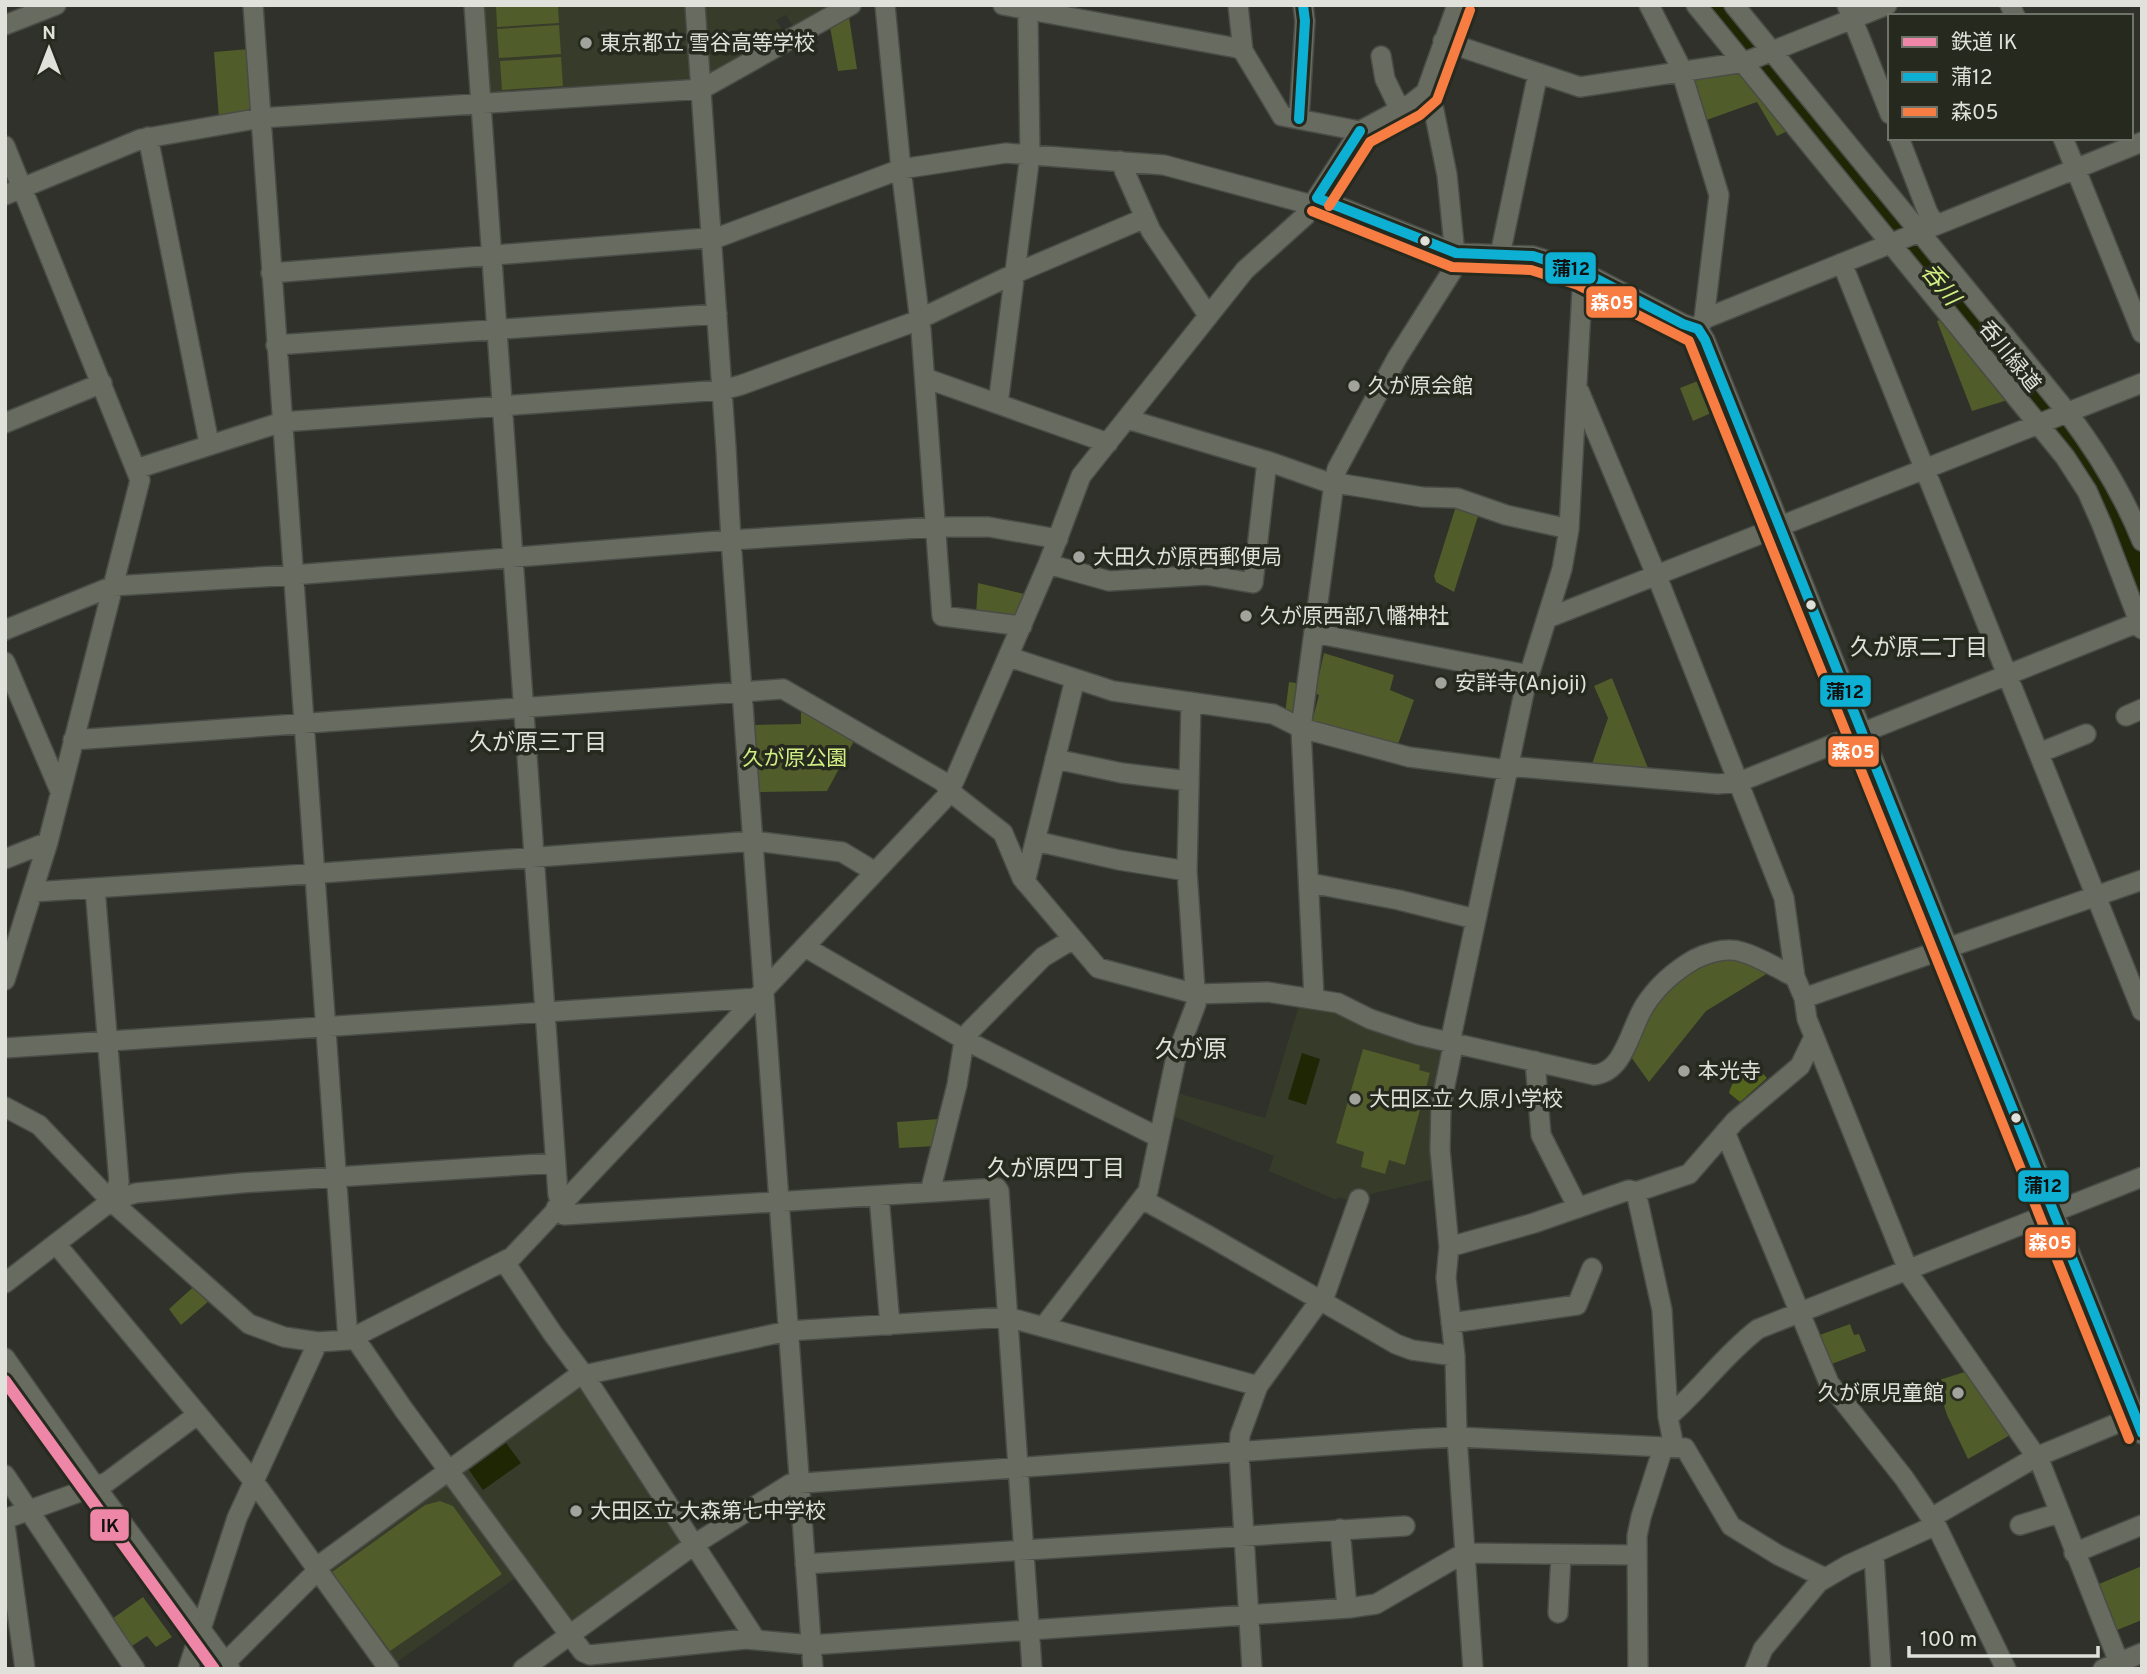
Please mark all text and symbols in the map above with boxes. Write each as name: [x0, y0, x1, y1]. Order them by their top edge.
north arrow: [14, 14, 84, 84]
legend: [1888, 14, 2133, 140]
text: N: [42, 22, 56, 46]
text: 鉄道 IK: [1951, 30, 2018, 57]
place label: 東京都立 雪谷高等学校: [600, 31, 815, 58]
marker: 東京都立 雪谷高等学校: [578, 35, 594, 51]
text: 蒲12: [1951, 65, 1993, 92]
text: 森05: [1951, 100, 1999, 127]
unlabelled marker: [1418, 234, 1432, 248]
line badge: 蒲12: [1544, 251, 1597, 285]
text: 蒲12: [1552, 258, 1590, 282]
water label: 呑川: [1913, 259, 1967, 315]
line badge: 森05: [1585, 285, 1638, 319]
text: 森05: [1590, 292, 1634, 316]
street label: 呑川緑道: [1972, 316, 2046, 398]
place label: 久が原会館: [1368, 374, 1473, 401]
marker: 久が原会館: [1346, 378, 1362, 394]
place label: 大田久が原西郵便局: [1093, 545, 1282, 572]
marker: 大田久が原西郵便局: [1071, 549, 1087, 565]
unlabelled marker: [1804, 598, 1818, 612]
place label: 久が原西部八幡神社: [1260, 604, 1449, 631]
marker: 久が原西部八幡神社: [1238, 608, 1254, 624]
district label: 久が原二丁目: [1850, 635, 1988, 664]
place label: 安詳寺(Anjoji): [1455, 671, 1587, 698]
line badge: 蒲12: [1819, 674, 1872, 708]
marker: 安詳寺(Anjoji): [1433, 675, 1449, 691]
text: 蒲12: [1826, 681, 1864, 705]
district label: 久が原三丁目: [469, 730, 607, 759]
line badge: 森05: [1827, 735, 1880, 768]
text: 森05: [1831, 741, 1875, 765]
park label: 久が原公園: [743, 746, 848, 773]
district label: 久が原: [1155, 1036, 1227, 1066]
place label: 本光寺: [1698, 1059, 1761, 1086]
marker: 本光寺: [1676, 1063, 1692, 1079]
place label: 大田区立 久原小学校: [1369, 1087, 1563, 1114]
marker: 大田区立 久原小学校: [1347, 1091, 1363, 1107]
unlabelled marker: [2009, 1111, 2023, 1125]
district label: 久が原四丁目: [987, 1156, 1125, 1185]
line badge: 蒲12: [2017, 1169, 2070, 1203]
text: 蒲12: [2024, 1175, 2062, 1199]
line badge: 森05: [2024, 1226, 2077, 1259]
text: 森05: [2028, 1232, 2072, 1256]
place label: 久が原児童館: [1818, 1381, 1944, 1408]
marker: 久が原児童館: [1950, 1385, 1966, 1401]
place label: 大田区立 大森第七中学校: [590, 1499, 826, 1526]
marker: 大田区立 大森第七中学校: [568, 1503, 584, 1519]
line badge: IK: [89, 1508, 130, 1542]
text: IK: [100, 1515, 120, 1539]
scale bar: [1909, 1614, 2098, 1658]
text: 100 m: [1920, 1627, 1977, 1654]

